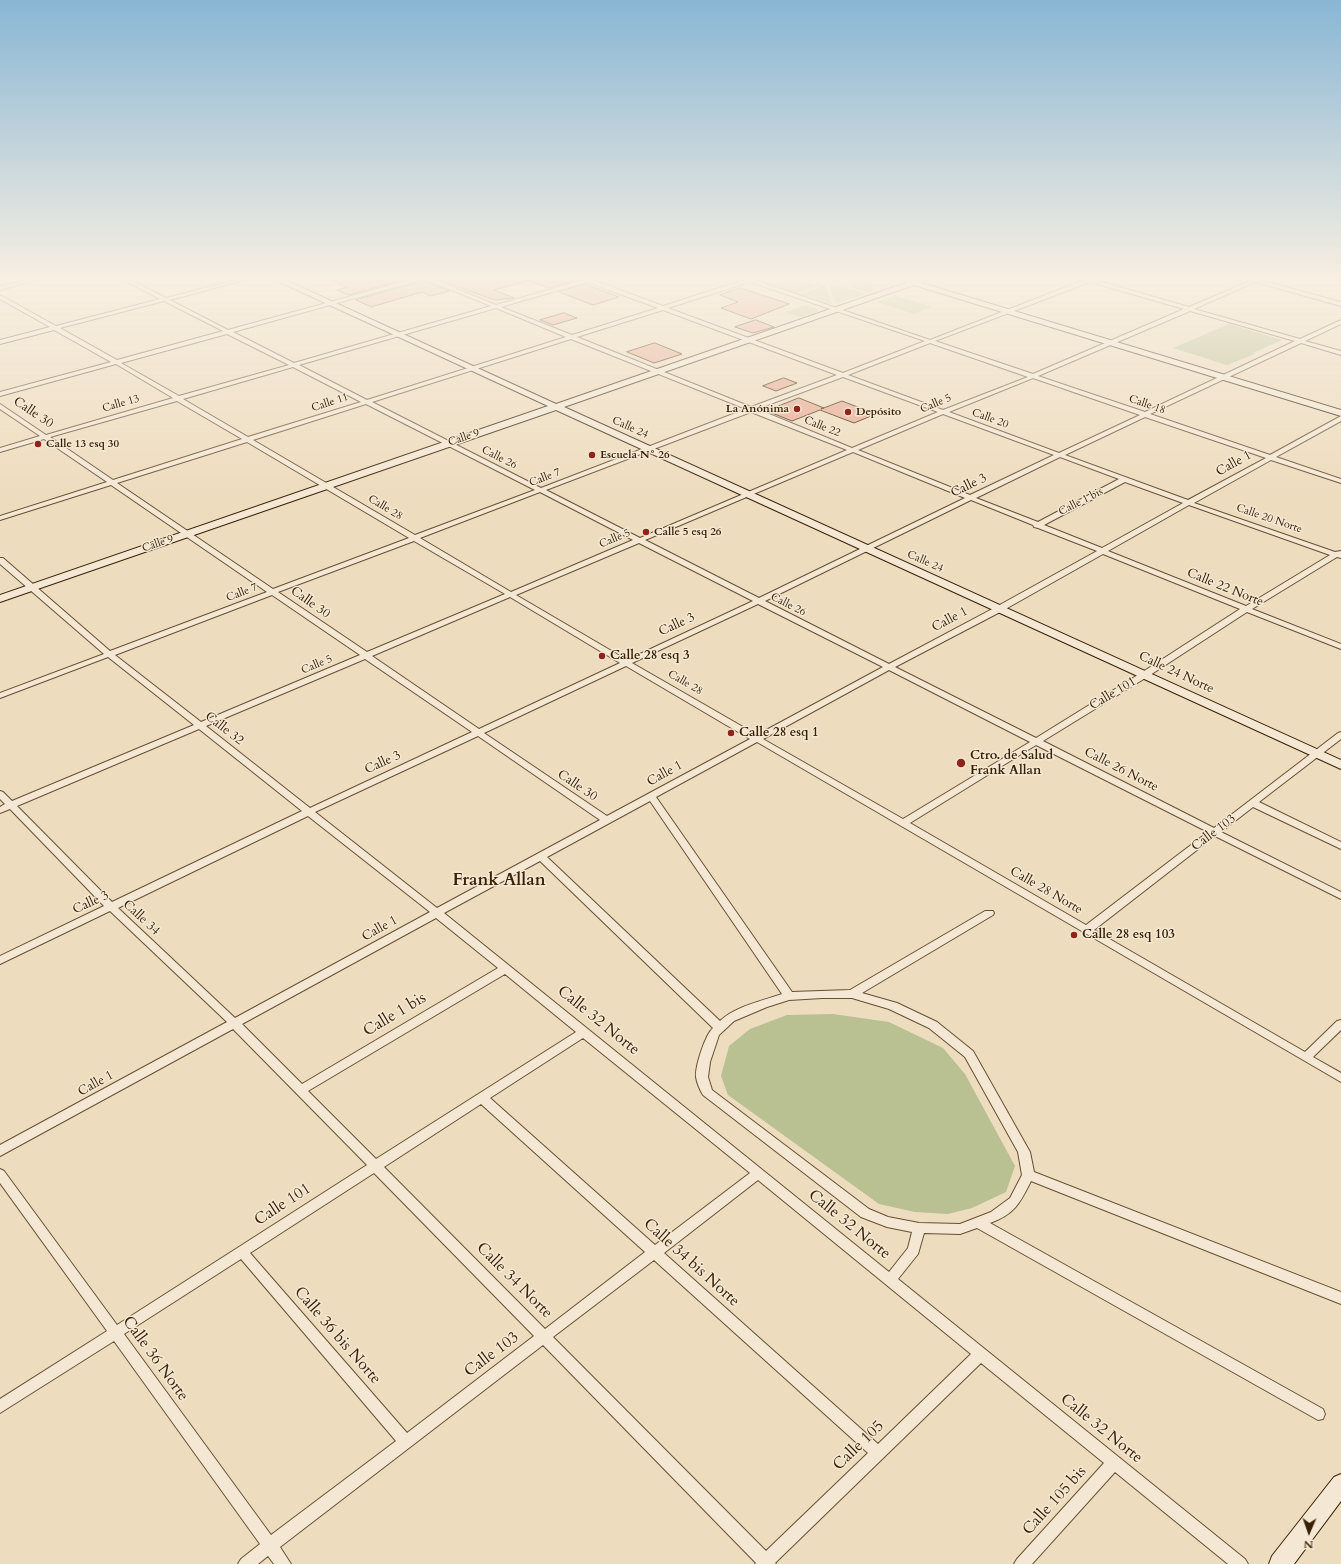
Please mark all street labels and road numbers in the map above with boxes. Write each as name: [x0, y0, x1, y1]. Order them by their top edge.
street label: Calle 11: [310, 391, 350, 415]
street label: Calle 13: [101, 392, 141, 416]
street label: Calle 5: [919, 392, 953, 416]
street label: Calle 18: [1127, 393, 1167, 417]
street label: Calle 30: [10, 394, 56, 432]
street label: Calle 20: [970, 406, 1010, 432]
street label: Calle 24: [610, 414, 650, 442]
street label: Calle 22: [802, 414, 842, 440]
street label: Calle 9: [447, 426, 481, 450]
street label: Calle 26: [479, 443, 519, 473]
street label: Calle 1: [1214, 448, 1254, 480]
street label: Calle 7: [528, 466, 562, 490]
street label: Calle 3: [948, 471, 990, 501]
street label: Calle 1 bis: [1057, 485, 1105, 519]
street label: Calle 28: [365, 493, 405, 523]
street label: Calle 20 Norte: [1234, 502, 1304, 536]
street label: Calle 5: [598, 527, 632, 551]
street label: Calle 9: [141, 532, 175, 556]
street label: Calle 24: [905, 548, 945, 576]
street label: Calle 22 Norte: [1184, 566, 1266, 610]
street label: Calle 7: [225, 581, 259, 605]
street label: Calle 30: [287, 584, 333, 622]
street label: Calle 26: [768, 590, 808, 620]
street label: Calle 1: [929, 604, 971, 636]
street label: Calle 3: [656, 610, 698, 640]
street label: Calle 24 Norte: [1136, 649, 1216, 697]
street label: Calle 5: [300, 653, 334, 677]
street label: Calle 28: [665, 668, 705, 698]
street label: Calle 101: [1087, 674, 1139, 714]
street label: Calle 32: [202, 709, 246, 749]
street label: Calle 26 Norte: [1081, 745, 1161, 795]
street label: Calle 3: [362, 748, 404, 778]
street label: Calle 1: [645, 758, 685, 790]
street label: Calle 30: [554, 767, 600, 805]
street label: Calle 103: [1189, 811, 1239, 855]
street label: Calle 28 Norte: [1007, 864, 1085, 918]
street label: Calle 3: [70, 888, 112, 918]
street label: Calle 34: [119, 897, 163, 939]
street label: Calle 1: [360, 913, 400, 945]
street label: Calle 32 Norte: [553, 982, 643, 1060]
street label: Calle 1 bis: [360, 989, 430, 1041]
street label: Calle 1: [76, 1068, 116, 1100]
street label: Calle 101: [251, 1180, 315, 1230]
street label: Calle 32 Norte: [804, 1186, 894, 1264]
street label: Calle 34 bis Norte: [639, 1215, 743, 1311]
street label: Calle 34 Norte: [472, 1239, 556, 1323]
street label: Calle 36 bis Norte: [289, 1283, 385, 1389]
street label: Calle 36 Norte: [118, 1313, 192, 1405]
street label: Calle 103: [461, 1328, 523, 1382]
street label: Calle 32 Norte: [1056, 1390, 1146, 1468]
street label: Calle 105: [830, 1417, 888, 1475]
street label: Calle 105 bis: [1019, 1463, 1091, 1539]

